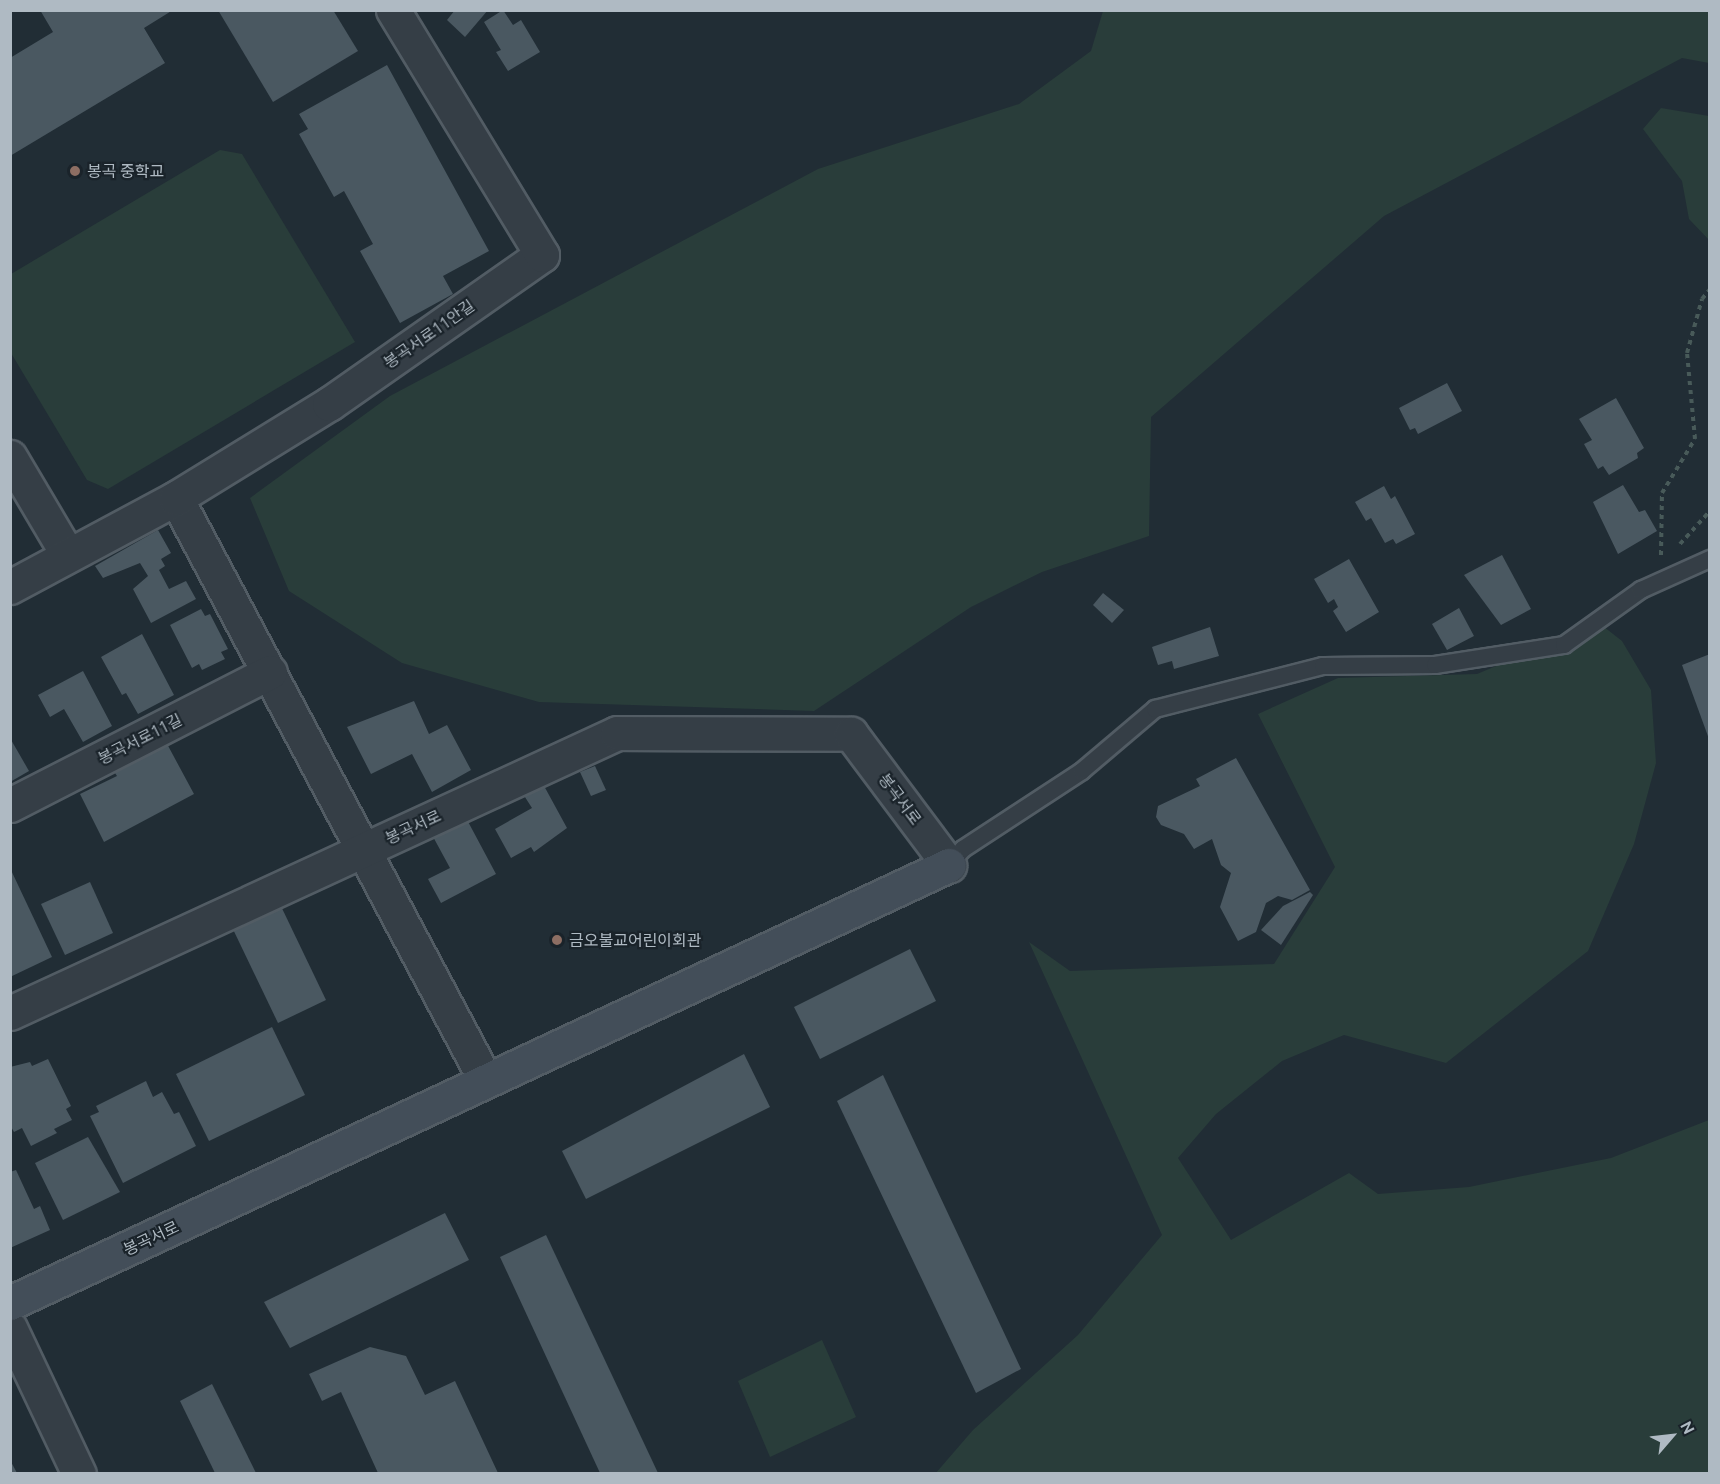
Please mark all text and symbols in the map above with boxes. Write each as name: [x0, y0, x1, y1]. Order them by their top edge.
place label: 봉곡 중학교: [87, 161, 164, 181]
marker: 봉곡 중학교: [68, 164, 82, 178]
street label: 봉곡서로11안길: [380, 296, 478, 372]
street label: 봉곡서로11길: [95, 710, 185, 768]
street label: 봉곡서로: [875, 770, 925, 828]
street label: 봉곡서로: [382, 806, 444, 848]
place label: 금오불교어린이회관: [569, 930, 701, 950]
marker: 금오불교어린이회관: [550, 933, 564, 947]
street label: 봉곡서로: [120, 1217, 182, 1259]
north arrow: [1642, 1406, 1702, 1466]
text: N: [1677, 1418, 1699, 1437]

